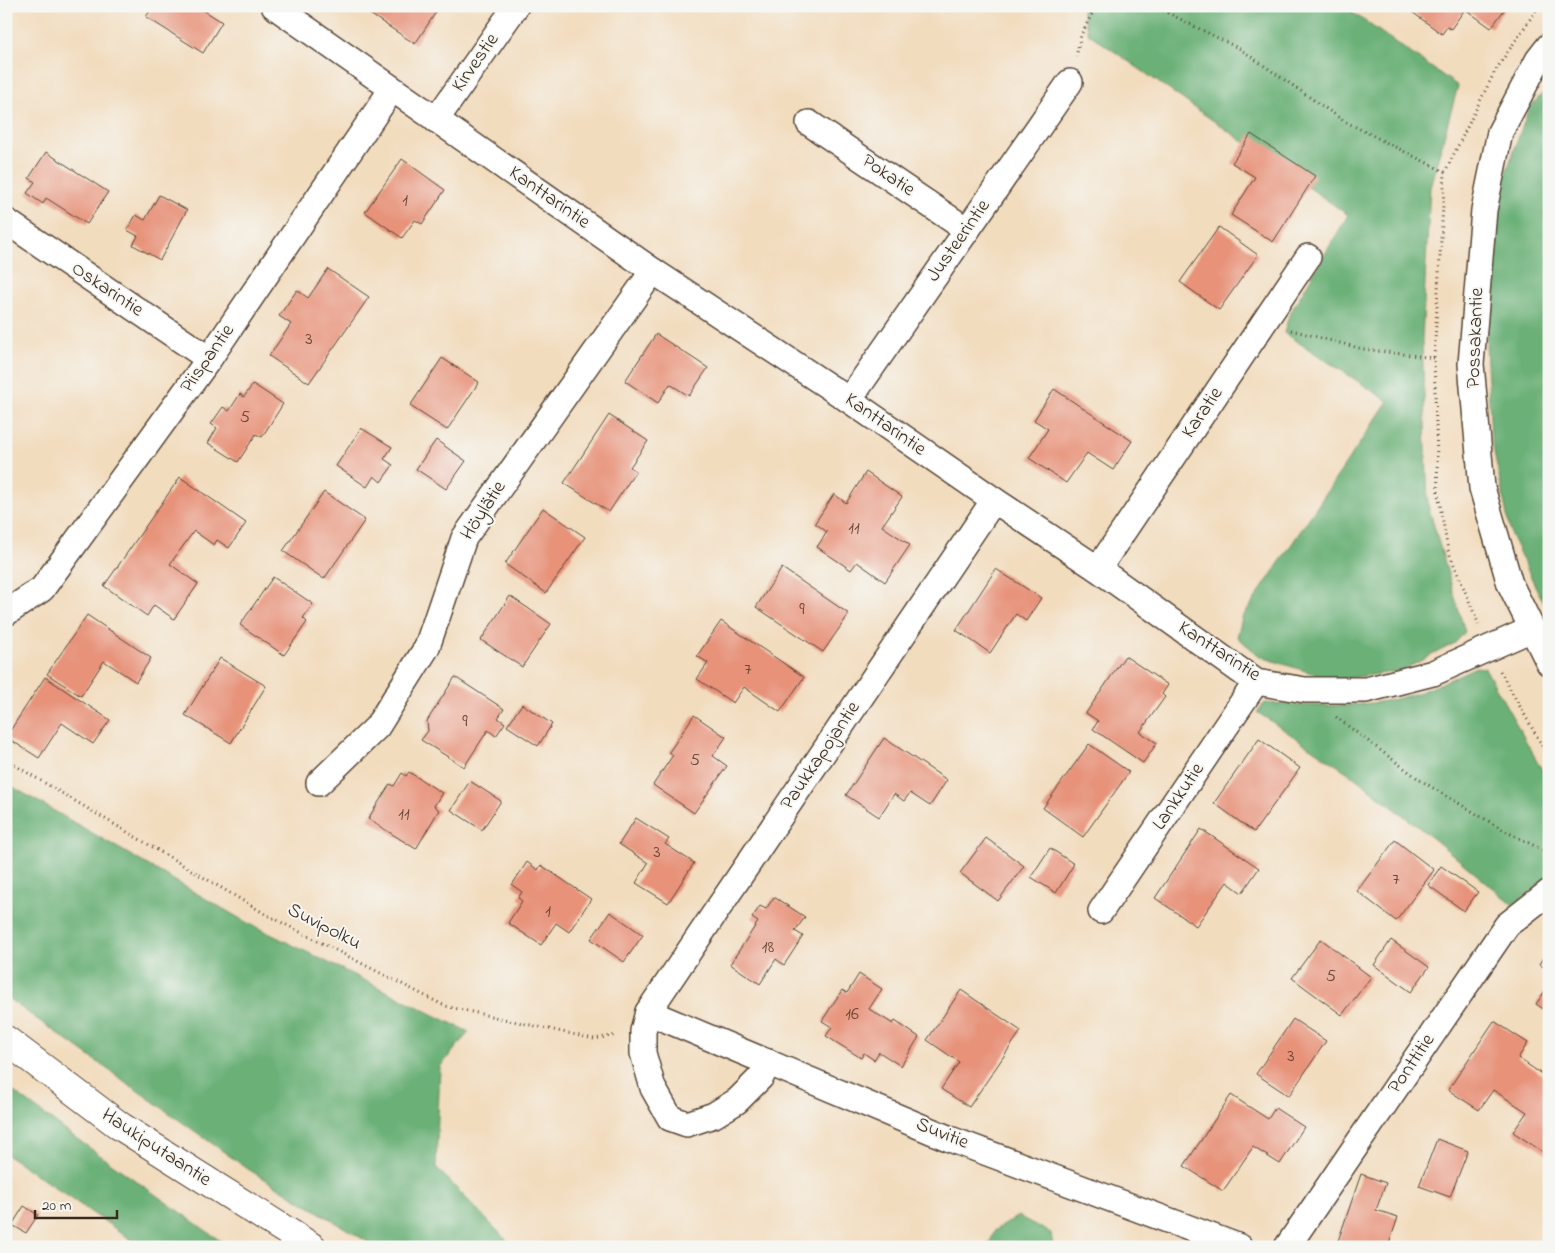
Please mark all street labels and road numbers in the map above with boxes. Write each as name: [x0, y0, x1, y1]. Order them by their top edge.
street label: Kirvestie: [445, 28, 507, 98]
street label: Pokatie: [855, 147, 921, 205]
street label: Kanttarintie: [502, 159, 596, 237]
street label: Justeerintie: [920, 194, 998, 288]
street label: Oskarintie: [65, 255, 149, 325]
street label: Possakantie: [1460, 287, 1492, 389]
street label: Piispantie: [174, 318, 242, 400]
street label: Karatie: [1175, 381, 1231, 445]
street label: Kanttarintie: [838, 386, 932, 464]
street label: Höylätie: [454, 475, 514, 547]
street label: Kanttarintie: [1172, 614, 1266, 690]
street label: Paukkapojantie: [774, 696, 868, 816]
street label: Lankkutie: [1146, 757, 1212, 837]
street label: Suvipolku: [282, 896, 366, 958]
street label: Ponttitie: [1381, 1028, 1443, 1100]
street label: Haukiputaantie: [95, 1102, 217, 1194]
street label: Suvitie: [911, 1110, 973, 1158]

